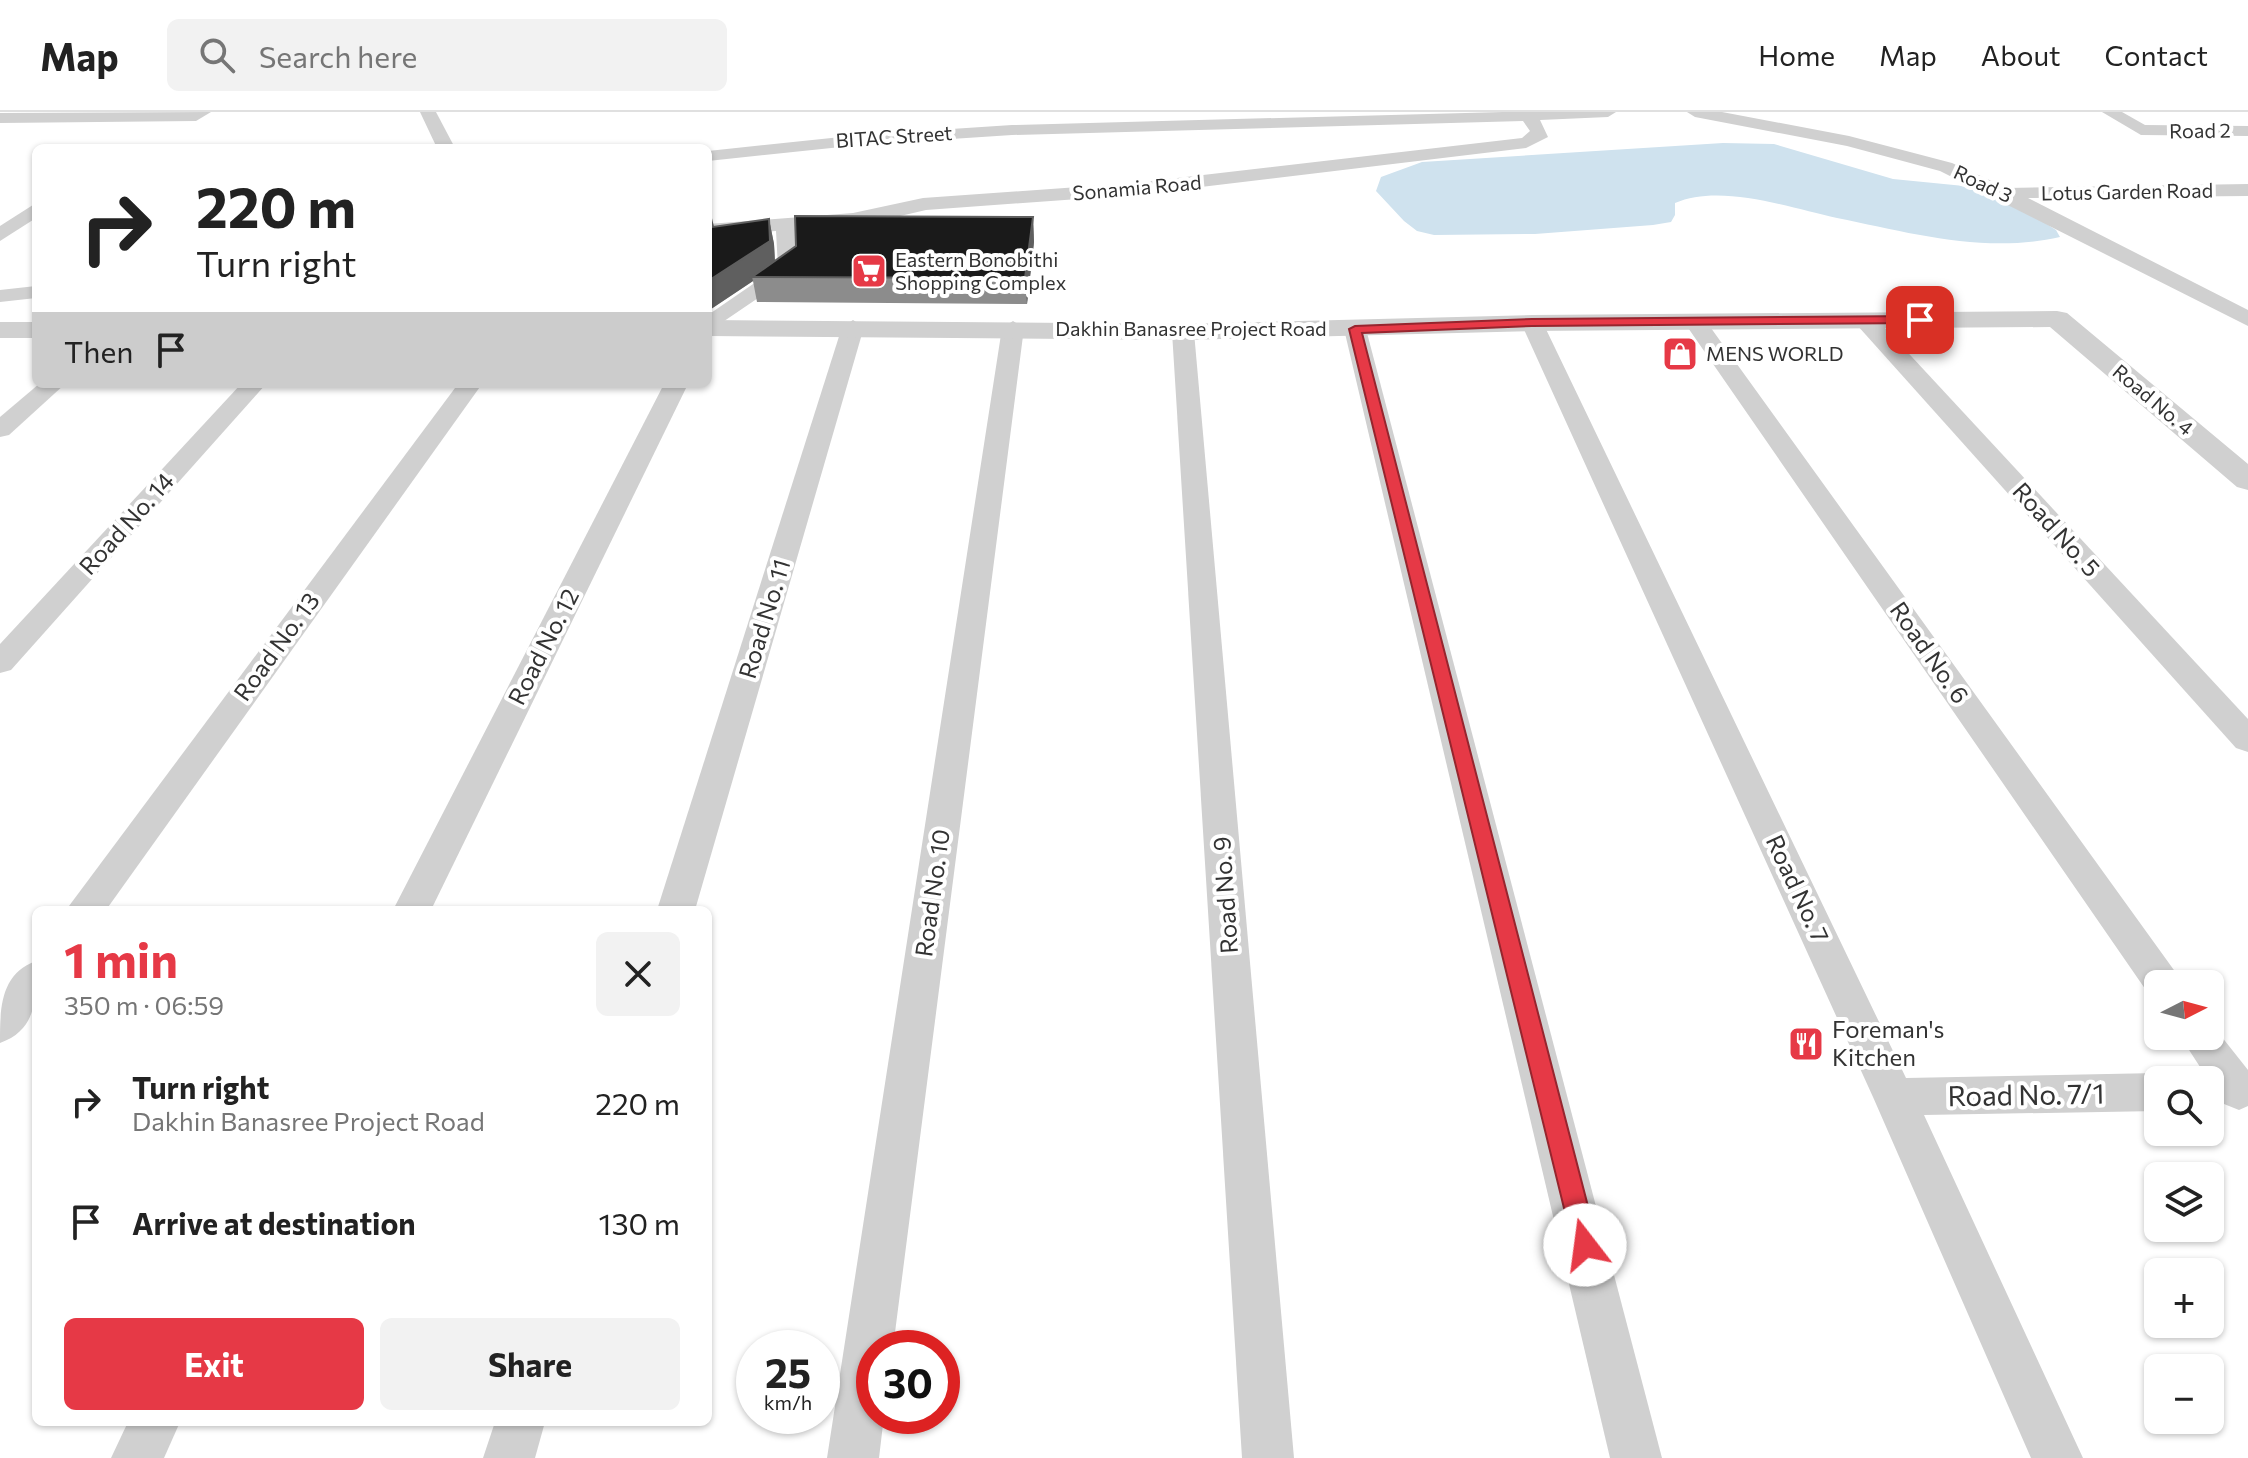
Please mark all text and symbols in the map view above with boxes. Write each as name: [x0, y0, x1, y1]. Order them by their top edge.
search box: [167, 19, 727, 91]
text: Map: [40, 32, 119, 79]
icon: search: [195, 33, 239, 77]
text: Search here: [259, 37, 417, 74]
text: Home: [1758, 38, 1835, 72]
text: Map: [1879, 38, 1937, 72]
text: About: [1981, 38, 2061, 72]
text: Contact: [2105, 38, 2208, 72]
street label: Road 2: [2169, 117, 2231, 143]
street label: BITAC Street: [835, 120, 953, 152]
street label: Road 3: [1950, 159, 2017, 207]
street label: Sonamia Road: [1072, 169, 1202, 205]
text: 220 m: [196, 171, 356, 240]
icon: right: [64, 176, 168, 280]
street label: Lotus Garden Road: [2041, 177, 2213, 205]
text: Turn right: [196, 240, 357, 284]
place label: Eastern Bonobithi Shopping Complex: [895, 247, 1067, 294]
supermarket icon: Eastern Bonobithi Shopping Complex: [850, 252, 888, 290]
pin: [1886, 286, 1954, 354]
icon: arrive: [1898, 298, 1942, 342]
street label: Dakhin Banasree Project Road: [1055, 316, 1327, 340]
icon: arrive: [149, 328, 193, 372]
text: Then: [64, 332, 133, 369]
shop icon: MENS WORLD: [1661, 335, 1699, 373]
place label: MENS WORLD: [1706, 341, 1844, 365]
street label: Road No. 4: [2109, 359, 2199, 440]
street label: Road No. 14: [72, 466, 179, 580]
street label: Road No. 5: [2007, 476, 2107, 582]
street label: Road No. 11: [732, 555, 795, 682]
street label: Road No. 12: [501, 583, 584, 709]
street label: Road No. 13: [227, 586, 325, 706]
street label: Road No. 6: [1885, 596, 1976, 709]
street label: Road No. 10: [908, 827, 955, 959]
street label: Road No. 7: [1761, 830, 1836, 947]
street label: Road No. 9: [1206, 836, 1243, 955]
text: 1 min: [64, 929, 178, 988]
button: close: [596, 932, 680, 1016]
north arrow: [2144, 970, 2224, 1050]
map controls: [2144, 970, 2224, 1434]
text: 350 m · 06:59: [64, 989, 224, 1020]
place label: Foreman's Kitchen: [1832, 1014, 1944, 1071]
restaurant icon: Foreman's Kitchen: [1787, 1025, 1825, 1063]
button: search: [2144, 1066, 2224, 1146]
text: Turn right: [132, 1068, 269, 1105]
street label: Road No. 7/1: [1947, 1076, 2105, 1112]
icon: right: [64, 1080, 108, 1124]
text: 220 m: [595, 1084, 680, 1121]
text: Dakhin Banasree Project Road: [132, 1105, 485, 1136]
button: layers: [2144, 1162, 2224, 1242]
icon: arrive: [64, 1200, 108, 1244]
position arrow: [1543, 1203, 1627, 1287]
text: Arrive at destination: [132, 1204, 416, 1241]
text: 130 m: [599, 1204, 680, 1241]
button: +: [2144, 1258, 2224, 1338]
button: Exit: [64, 1318, 364, 1410]
button: Share: [380, 1318, 680, 1410]
speed limit sign: 30: [856, 1330, 960, 1434]
text: 25: [765, 1347, 811, 1396]
button: −: [2144, 1354, 2224, 1434]
text: km/h: [764, 1390, 812, 1414]

